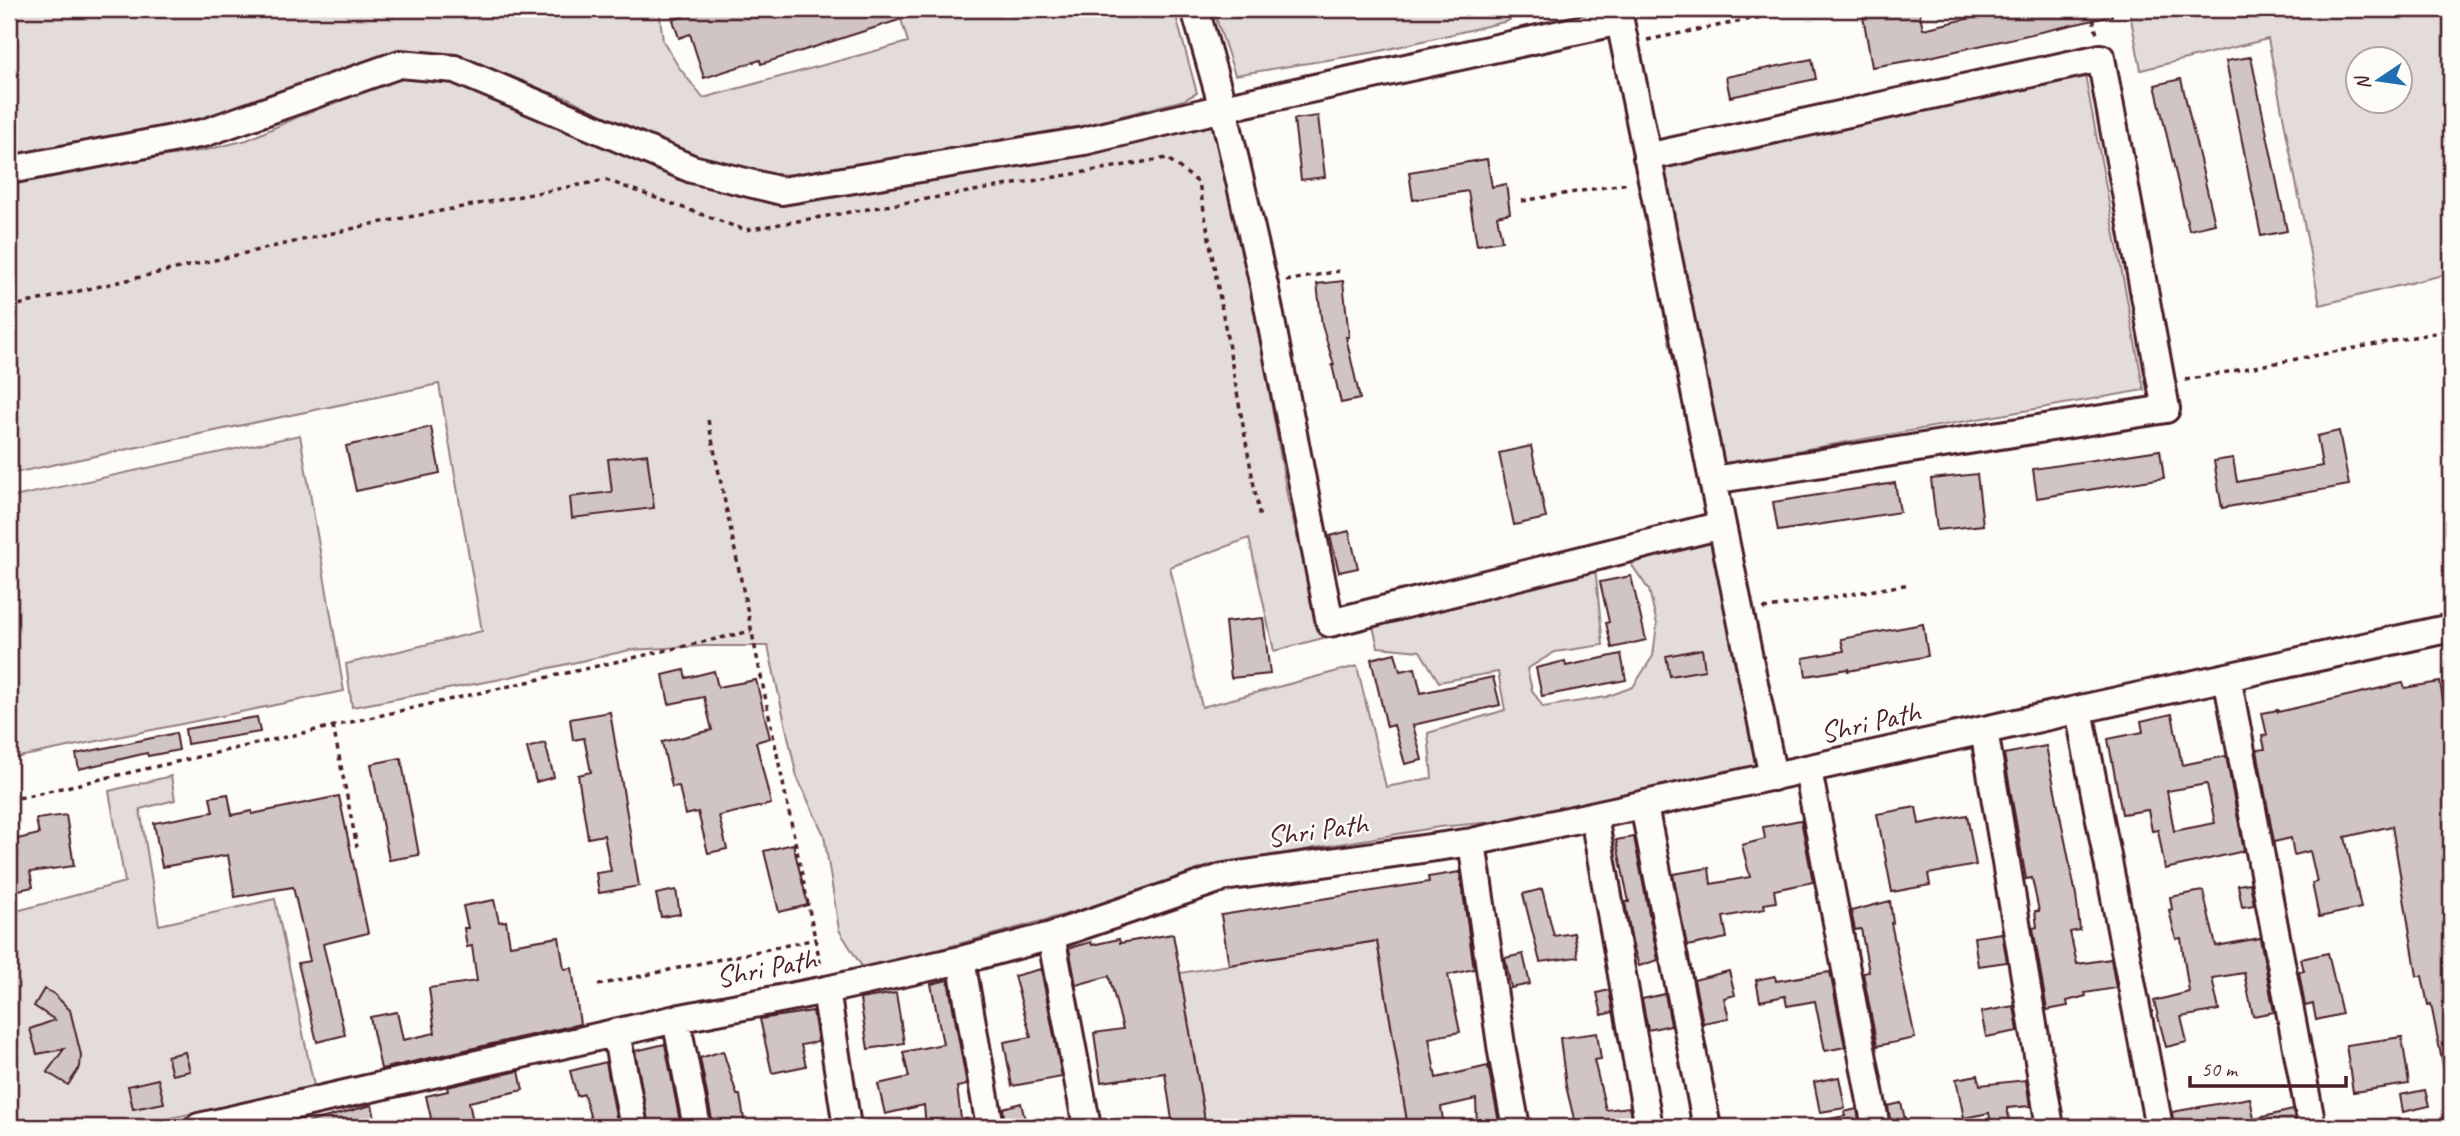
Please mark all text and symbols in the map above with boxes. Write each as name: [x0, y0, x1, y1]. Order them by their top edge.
north arrow: [2344, 46, 2414, 116]
text: N: [2350, 72, 2376, 92]
street label: Shri Path: [1817, 692, 1926, 752]
street label: Shri Path: [1264, 804, 1372, 856]
street label: Shri Path: [713, 939, 821, 996]
scale bar: [2190, 1045, 2346, 1089]
text: 50 m: [2201, 1056, 2239, 1082]

